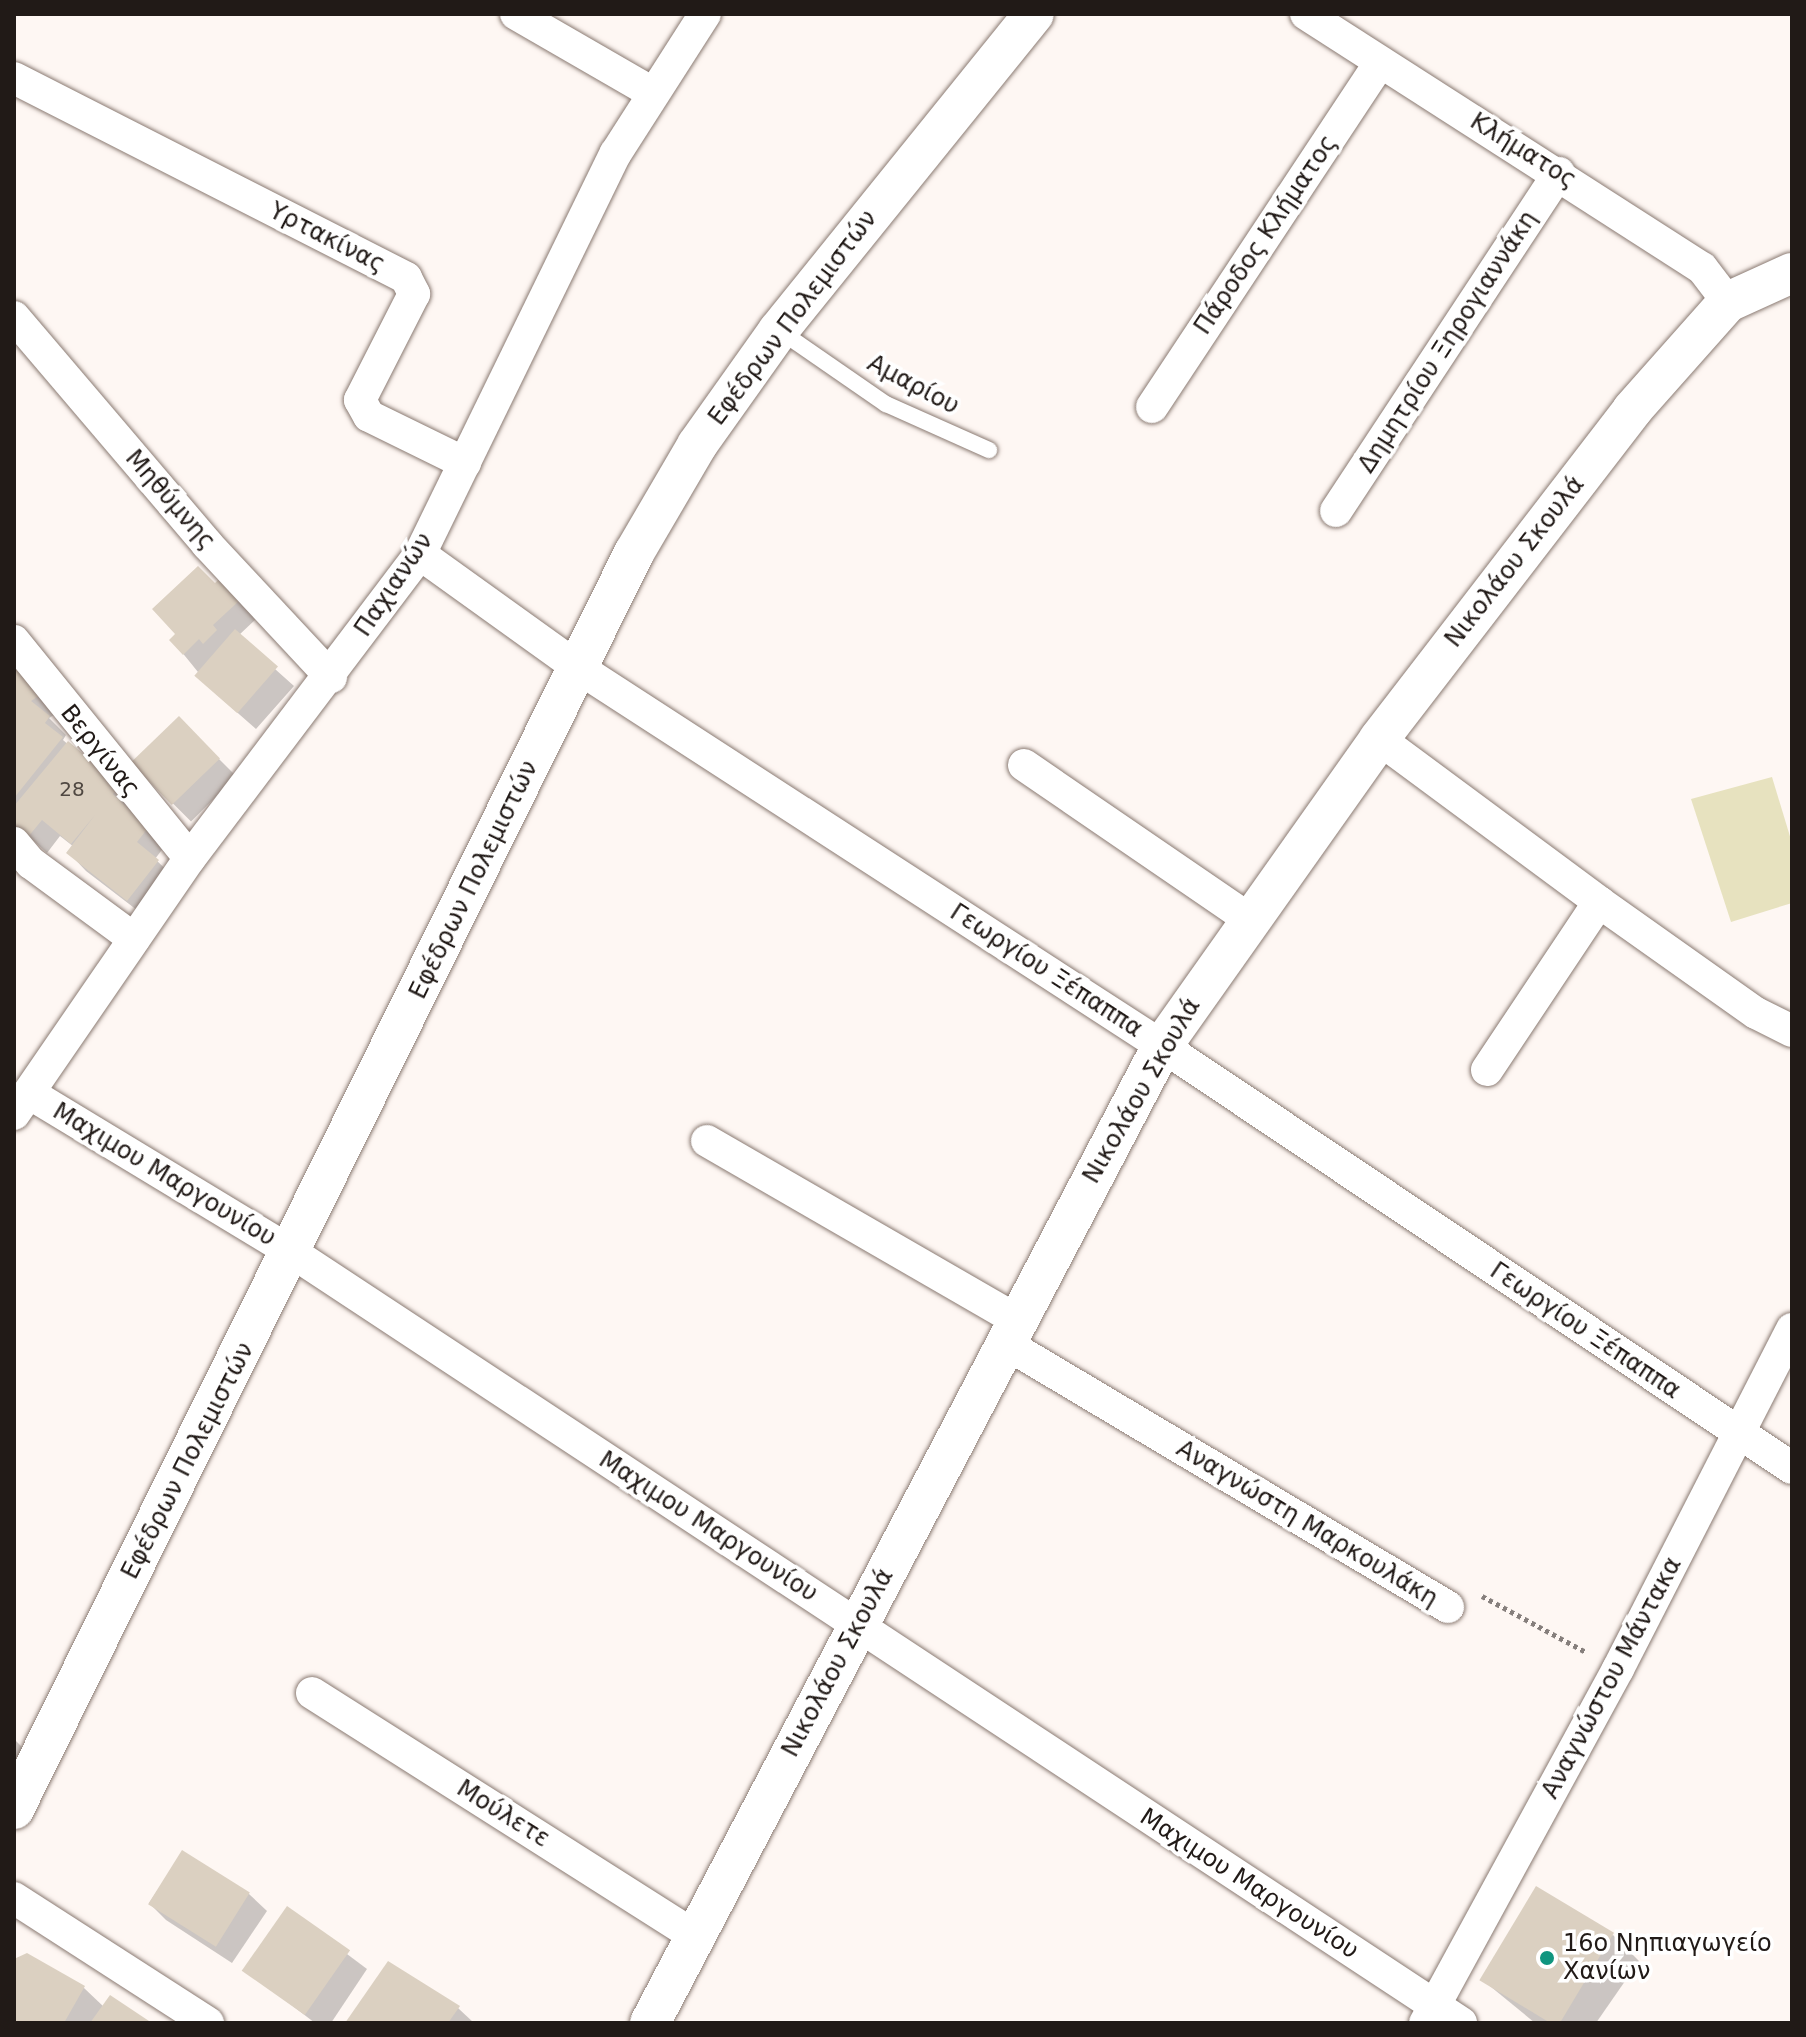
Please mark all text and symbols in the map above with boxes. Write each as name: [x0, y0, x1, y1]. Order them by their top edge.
street label: Κλήματος: [1465, 107, 1581, 195]
street label: Πάροδος Κλήματος: [1189, 130, 1343, 340]
street label: Υρτακίνας: [264, 197, 390, 279]
street label: Εφέδρων Πολεμιστών: [703, 205, 883, 431]
street label: Δημητρίου Ξηρογιαννάκη: [1352, 206, 1544, 478]
street label: Αμαρίου: [862, 349, 964, 421]
street label: Μηθύμνης: [119, 444, 221, 556]
street label: Νικολάου Σκουλά: [1439, 471, 1591, 653]
street label: Παχιανών: [349, 528, 439, 642]
street label: Βεργίνας: [54, 699, 146, 803]
street label: Εφέδρων Πολεμιστών: [404, 756, 544, 1004]
house number: 28: [59, 777, 85, 801]
street label: Γεωργίου Ξέπαππα: [945, 898, 1147, 1044]
street label: Νικολάου Σκουλά: [1077, 993, 1207, 1189]
street label: Μαχιμου Mαργουνίου: [47, 1097, 281, 1253]
street label: Γεωργίου Ξέπαππα: [1484, 1257, 1686, 1405]
street label: Εφέδρων Πολεμιστών: [116, 1338, 260, 1584]
street label: Αναγνώστη Μαρκουλάκη: [1171, 1434, 1443, 1614]
street label: Μαχιμου Mαργουνίου: [593, 1446, 823, 1608]
street label: Αναγνώστου Μάντακα: [1536, 1552, 1688, 1804]
street label: Νικολάου Σκουλά: [776, 1564, 900, 1762]
street label: Μούλετε: [451, 1774, 555, 1854]
street label: Μαχιμου Mαργουνίου: [1134, 1803, 1364, 1965]
place label: 16ο Νηπιαγωγείο Χανίων: [1563, 1930, 1772, 1986]
marker: 16ο Νηπιαγωγείο Χανίων: [1538, 1949, 1556, 1967]

